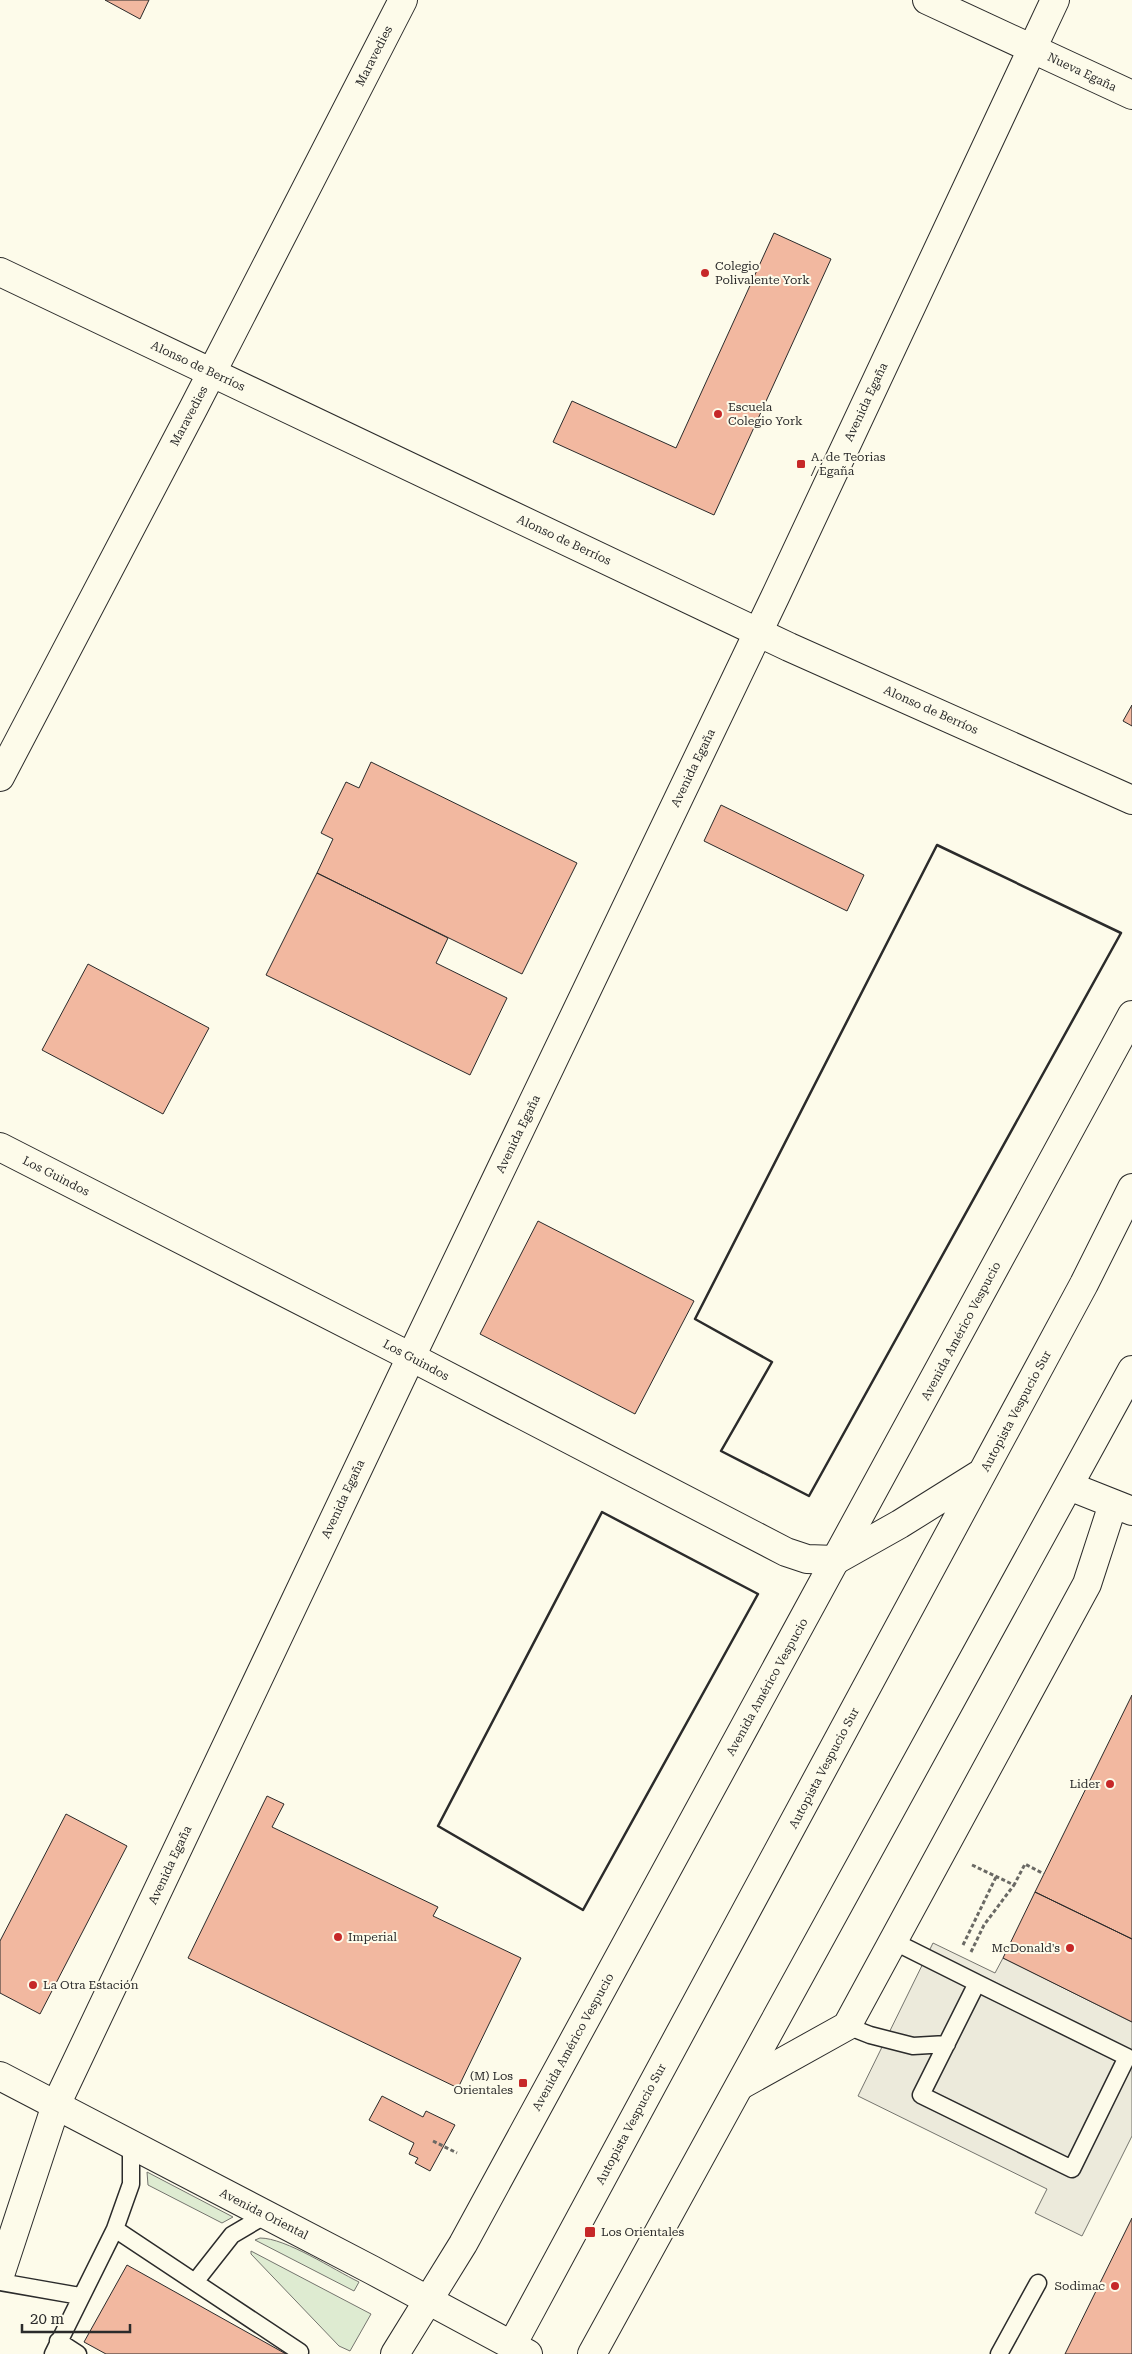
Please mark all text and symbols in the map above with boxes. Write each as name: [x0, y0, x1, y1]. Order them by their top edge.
street label: Maravedies: [353, 23, 395, 89]
street label: Nueva Egaña: [1045, 50, 1119, 94]
place label: Colegio Polivalente York: [715, 259, 810, 287]
marker: Colegio Polivalente York: [699, 267, 711, 279]
street label: Alonso de Berríos: [149, 338, 248, 394]
street label: Avenida Egaña: [842, 360, 891, 444]
street label: Maravedies: [167, 383, 211, 448]
place label: Escuela Colegio York: [728, 400, 803, 428]
marker: Escuela Colegio York: [712, 408, 724, 420]
place label: A. de Teorias / Egaña: [810, 450, 886, 478]
marker: A. de Teorias / Egaña: [795, 458, 807, 470]
street label: Alonso de Berríos: [515, 512, 614, 568]
street label: Alonso de Berríos: [881, 683, 981, 737]
street label: Avenida Egaña: [668, 726, 718, 809]
street label: Avenida Egaña: [493, 1092, 543, 1175]
street label: Los Guindos: [20, 1153, 92, 1199]
street label: Avenida Américo Vespucio: [918, 1259, 1004, 1403]
street label: Los Guindos: [380, 1337, 452, 1383]
street label: Autopista Vespucio Sur: [978, 1348, 1054, 1474]
street label: Avenida Egaña: [319, 1457, 368, 1541]
street label: Avenida Américo Vespucio: [723, 1616, 811, 1758]
street label: Autopista Vespucio Sur: [786, 1705, 862, 1831]
place label: Lider: [1070, 1777, 1100, 1791]
marker: Lider: [1104, 1778, 1116, 1790]
street label: Avenida Egaña: [146, 1823, 195, 1907]
place label: Imperial: [348, 1930, 397, 1944]
marker: Imperial: [332, 1931, 344, 1943]
place label: McDonald's: [992, 1941, 1060, 1955]
marker: McDonald's: [1064, 1942, 1076, 1954]
street label: Avenida Américo Vespucio: [529, 1971, 617, 2113]
place label: La Otra Estación: [43, 1978, 139, 1992]
marker: La Otra Estación: [27, 1979, 39, 1991]
street label: Autopista Vespucio Sur: [593, 2061, 669, 2187]
place label: (M) Los Orientales: [453, 2069, 513, 2097]
marker: (M) Los Orientales: [517, 2077, 529, 2089]
street label: Avenida Oriental: [217, 2186, 311, 2242]
marker: Los Orientales: [583, 2225, 597, 2239]
place label: Los Orientales: [601, 2225, 684, 2239]
place label: Sodimac: [1054, 2279, 1105, 2293]
marker: Sodimac: [1109, 2280, 1121, 2292]
scale bar: [22, 2302, 130, 2334]
text: 20 m: [30, 2310, 65, 2328]

